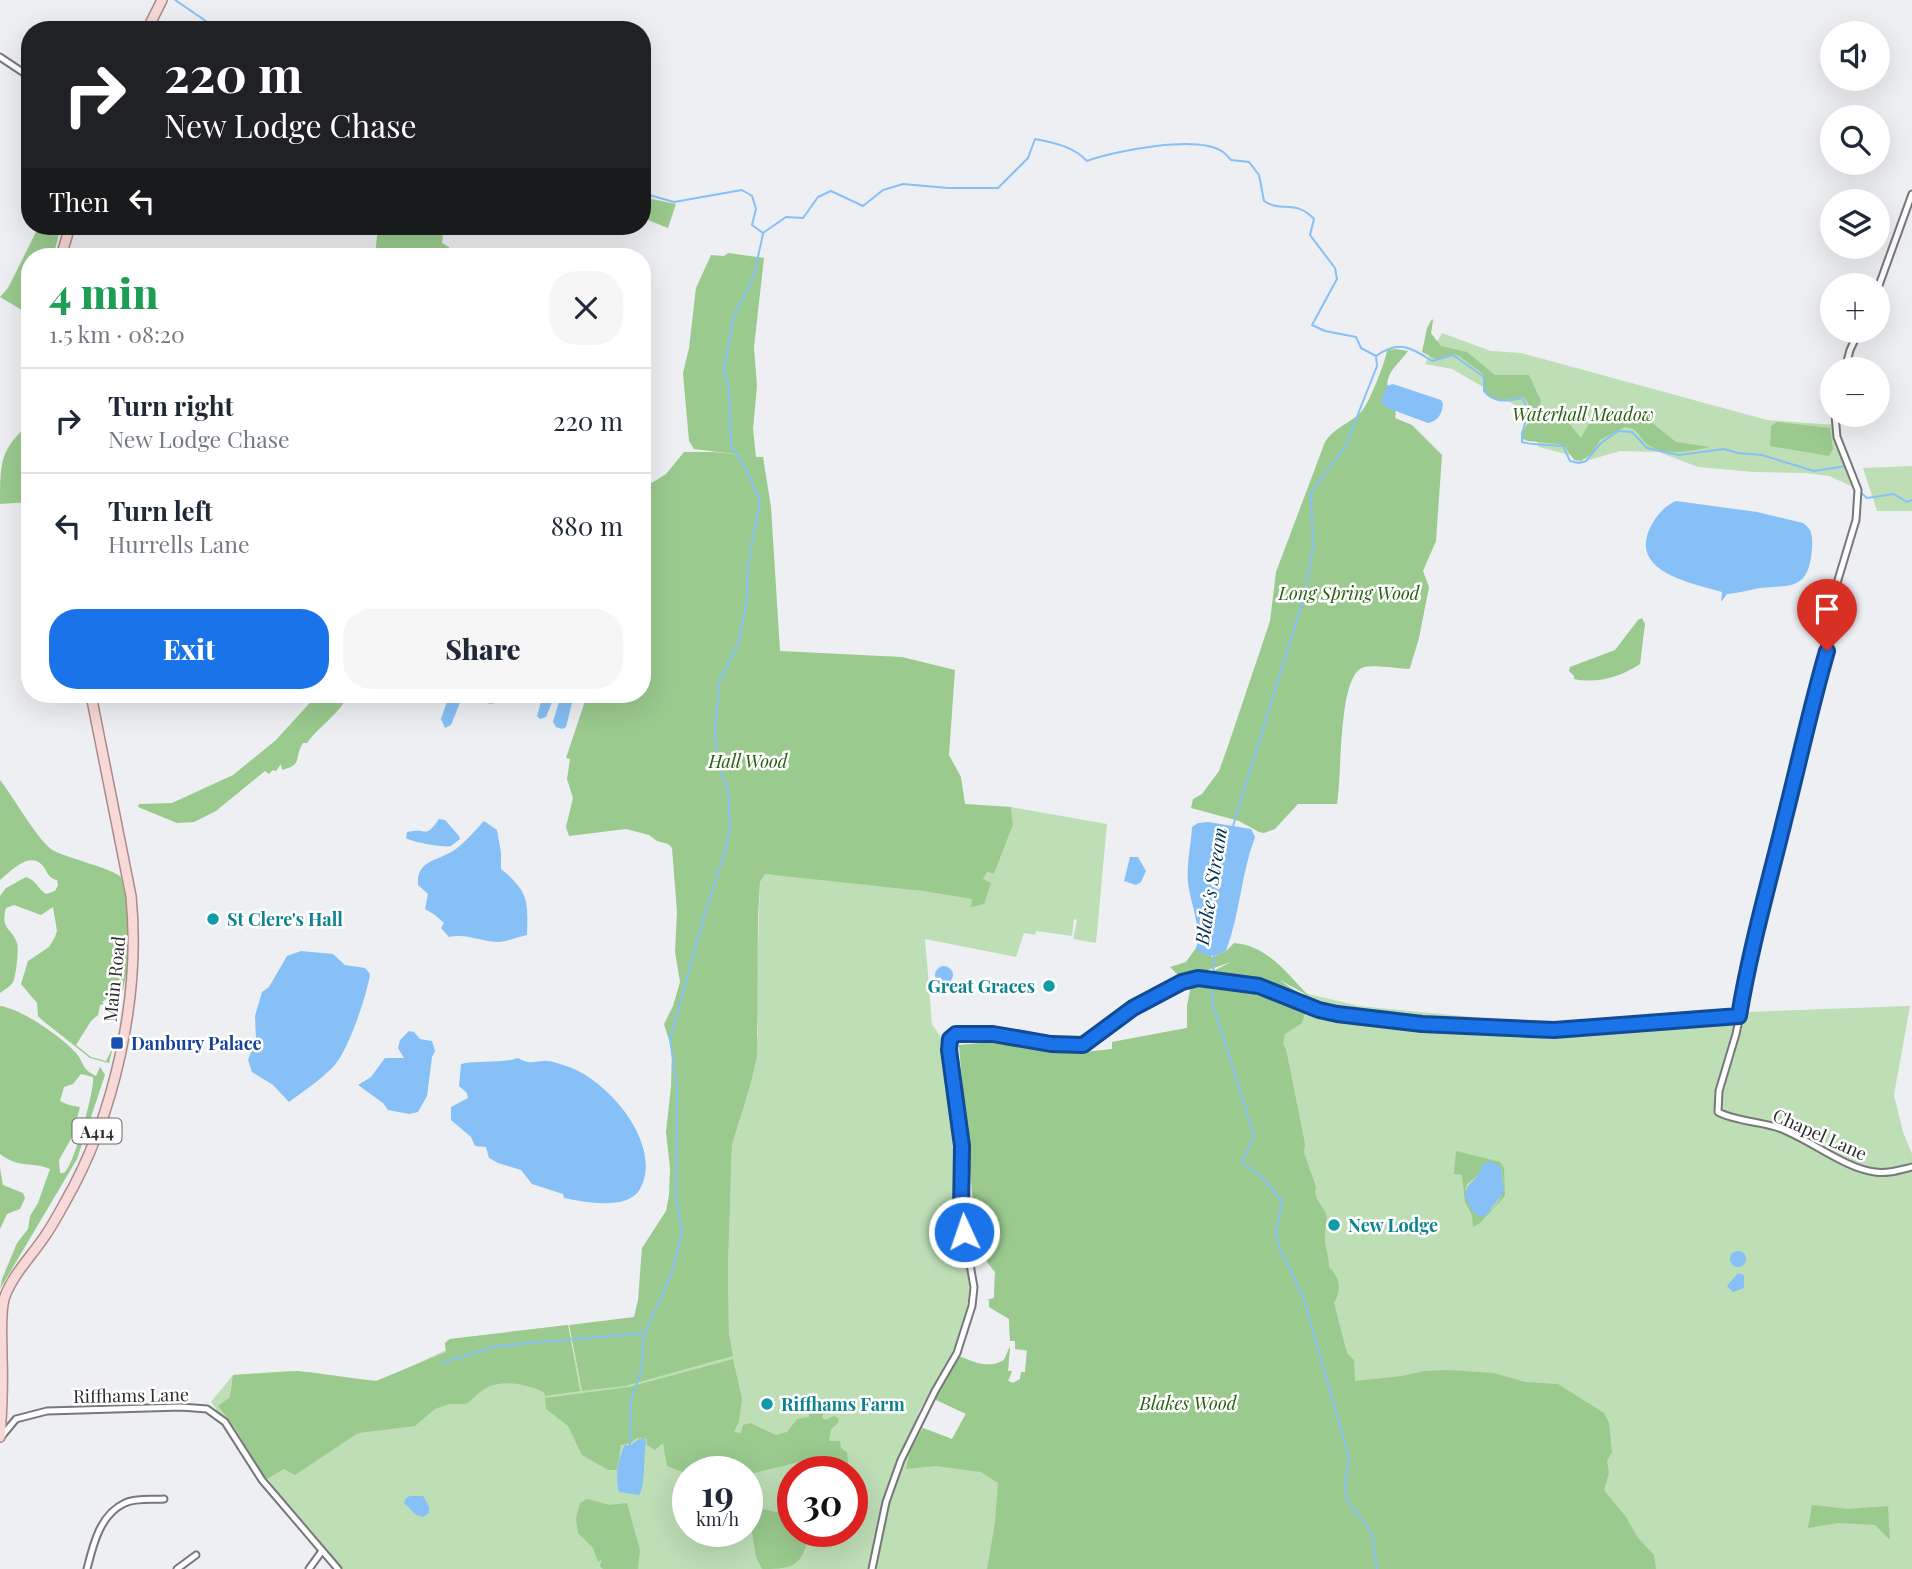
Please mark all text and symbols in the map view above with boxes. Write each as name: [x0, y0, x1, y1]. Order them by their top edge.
map controls: [1820, 21, 1890, 427]
button: sound: [1820, 21, 1890, 91]
text: 220 m: [164, 40, 303, 105]
icon: right: [49, 49, 140, 140]
text: New Lodge Chase: [164, 103, 417, 146]
button: search: [1820, 105, 1890, 175]
icon: left: [123, 182, 161, 220]
text: Then: [49, 184, 109, 219]
button: layers: [1820, 189, 1890, 259]
text: 4 min: [49, 264, 158, 320]
button: close: [549, 271, 623, 345]
button: +: [1820, 273, 1890, 343]
text: 1.5 km · 08:20: [49, 318, 185, 349]
button: −: [1820, 357, 1890, 427]
text: Turn right: [108, 388, 234, 423]
icon: right: [49, 402, 87, 440]
park label: Waterhall Meadow: [1512, 402, 1654, 426]
text: 220 m: [553, 403, 623, 438]
text: New Lodge Chase: [108, 423, 290, 454]
text: Turn left: [108, 493, 213, 528]
icon: left: [49, 507, 87, 545]
text: 880 m: [551, 508, 623, 543]
text: Hurrells Lane: [108, 528, 250, 559]
pin: [1797, 579, 1857, 651]
park label: Long Spring Wood: [1278, 581, 1421, 605]
icon: arrive: [1808, 590, 1846, 628]
button: Exit: [49, 609, 329, 689]
button: Share: [343, 609, 623, 689]
park label: Hall Wood: [707, 749, 789, 773]
water label: Blake's Stream: [1188, 825, 1232, 948]
place label: St Clere's Hall: [227, 907, 343, 931]
marker: St Clere's Hall: [205, 911, 221, 927]
street label: Main Road: [98, 934, 130, 1023]
place label: Great Graces: [928, 974, 1035, 998]
marker: Great Graces: [1041, 978, 1057, 994]
place label: Danbury Palace: [131, 1031, 262, 1055]
marker: Danbury Palace: [109, 1035, 125, 1051]
street label: Chapel Lane: [1769, 1103, 1871, 1165]
road number: A414: [72, 1119, 122, 1144]
position arrow: [927, 1195, 1001, 1269]
place label: New Lodge: [1348, 1213, 1438, 1237]
marker: New Lodge: [1326, 1217, 1342, 1233]
street label: Riffhams Lane: [73, 1382, 189, 1408]
park label: Blakes Wood: [1139, 1391, 1238, 1415]
place label: Riffhams Farm: [781, 1392, 905, 1416]
marker: Riffhams Farm: [759, 1396, 775, 1412]
speed limit sign: 30: [777, 1456, 868, 1547]
text: 19: [701, 1469, 734, 1516]
text: km/h: [696, 1507, 739, 1531]

